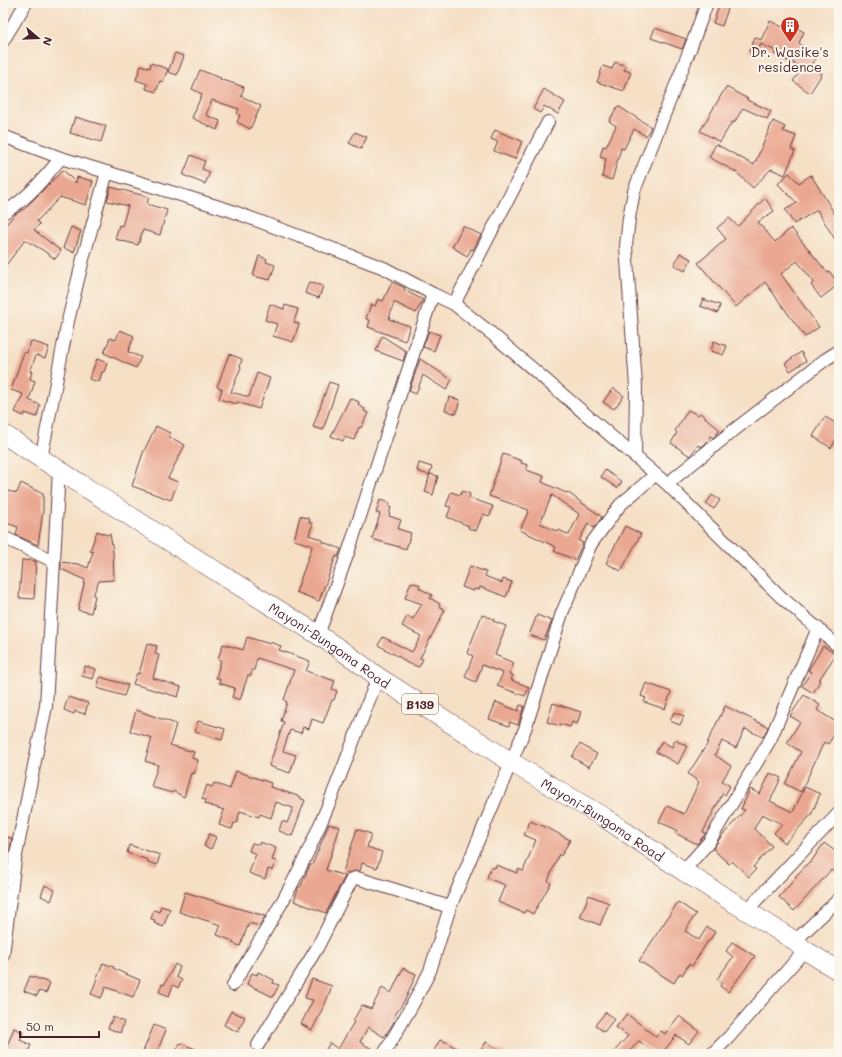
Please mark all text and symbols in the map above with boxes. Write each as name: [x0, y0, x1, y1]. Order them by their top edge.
building icon: Dr. Wasike's residence: [779, 15, 801, 43]
north arrow: [18, 18, 58, 58]
text: N: [39, 35, 56, 48]
place label: Dr. Wasike's residence: [751, 43, 829, 75]
street label: Mayoni-Bungoma Road: [266, 598, 394, 691]
road number: B139: [402, 694, 438, 714]
street label: Mayoni-Bungoma Road: [538, 774, 668, 864]
scale bar: [20, 1013, 99, 1039]
text: 50 m: [26, 1018, 54, 1034]

